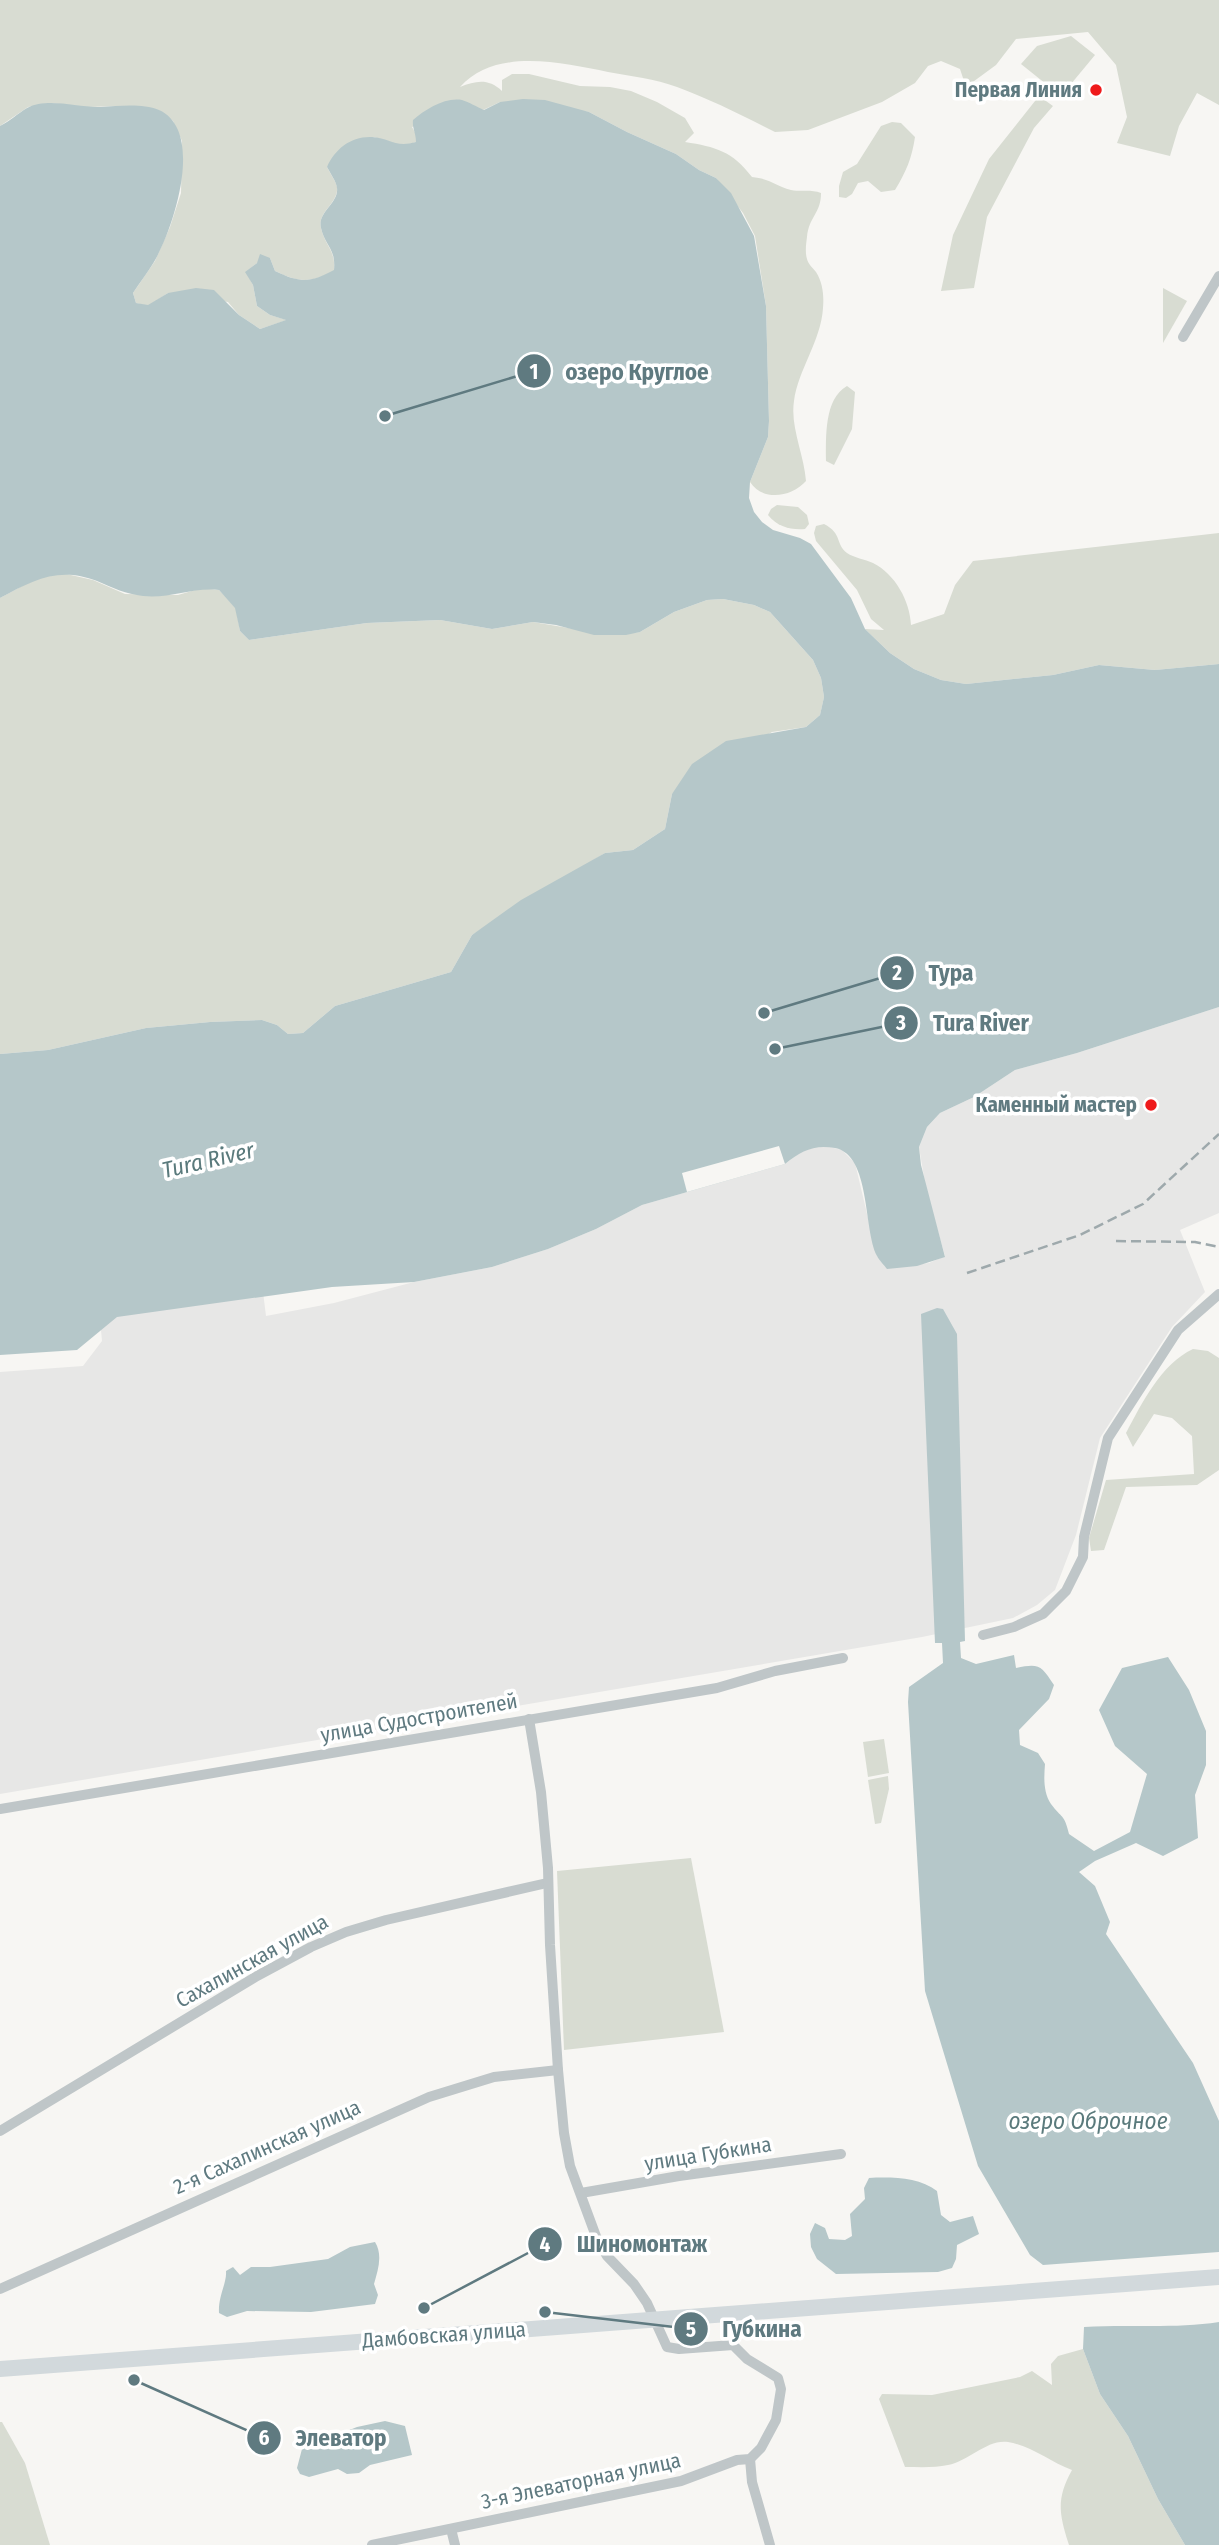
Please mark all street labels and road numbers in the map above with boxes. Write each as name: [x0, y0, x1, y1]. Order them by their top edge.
street label: улица Судостроителей: [319, 1688, 519, 1748]
street label: Сахалинская улица: [171, 1908, 333, 2014]
street label: 2-я Сахалинская улица: [169, 2094, 365, 2200]
street label: улица Губкина: [643, 2131, 773, 2177]
street label: Дамбовская улица: [360, 2316, 527, 2354]
street label: 3-я Элеваторная улица: [479, 2447, 683, 2515]

